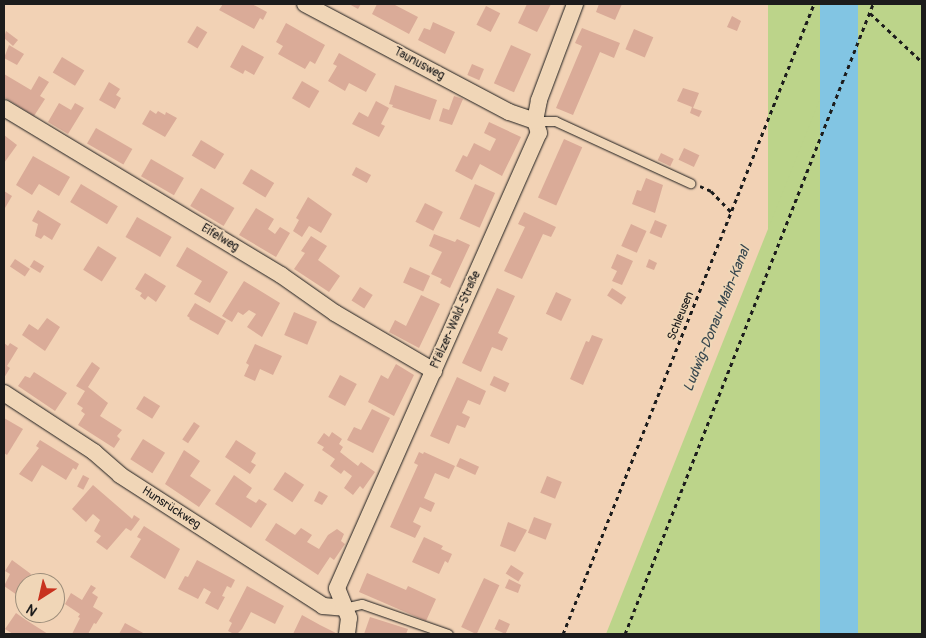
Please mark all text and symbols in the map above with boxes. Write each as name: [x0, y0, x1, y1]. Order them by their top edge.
street label: Taunusweg: [391, 45, 447, 83]
street label: Eifelweg: [199, 221, 241, 255]
water label: Ludwig-Donau-Main-Kanal: [680, 244, 754, 394]
street label: Pfälzer-Wald-Straße: [428, 269, 484, 371]
street label: Schleusen: [665, 289, 697, 343]
street label: Hunsrückweg: [139, 484, 203, 532]
north arrow: [15, 573, 65, 623]
text: N: [23, 600, 40, 620]

